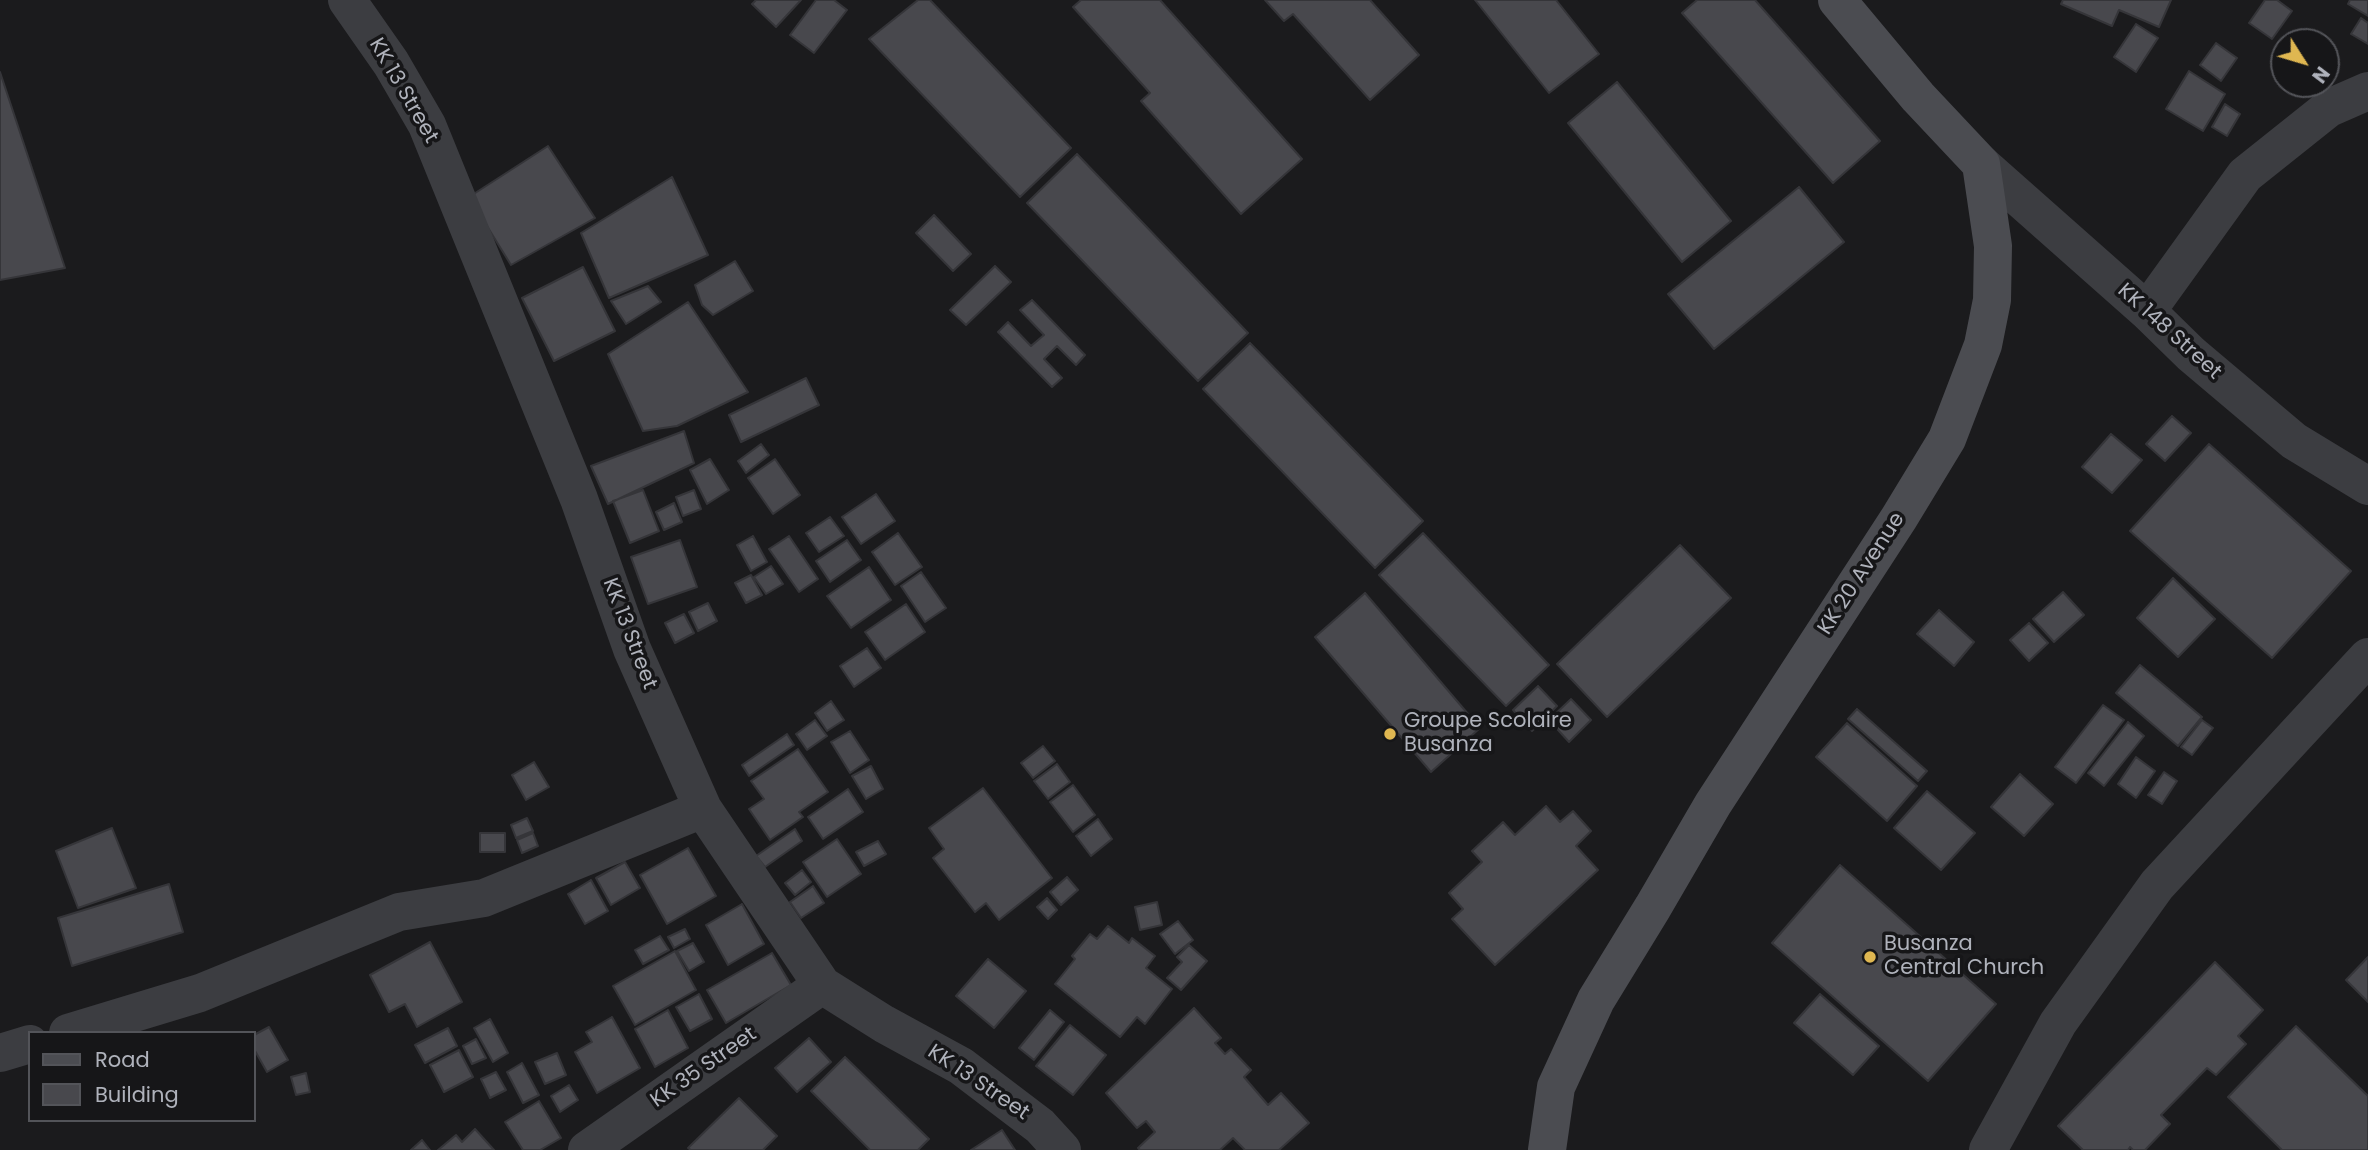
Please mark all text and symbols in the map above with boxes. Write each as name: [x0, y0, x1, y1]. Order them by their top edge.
north arrow: [2270, 28, 2340, 98]
street label: KK 13 Street: [363, 34, 443, 148]
text: N: [2305, 61, 2336, 89]
street label: KK 148 Street: [2112, 279, 2226, 385]
street label: KK 20 Avenue: [1813, 508, 1911, 640]
street label: KK 13 Street: [596, 575, 662, 693]
place label: Groupe Scolaire Busanza: [1404, 709, 1572, 759]
marker: Groupe Scolaire Busanza: [1382, 726, 1398, 742]
place label: Busanza Central Church: [1884, 932, 2044, 982]
marker: Busanza Central Church: [1862, 949, 1878, 965]
street label: KK 35 Street: [646, 1022, 762, 1114]
legend: [28, 1031, 256, 1122]
street label: KK 13 Street: [922, 1040, 1034, 1126]
text: Road: [95, 1045, 150, 1074]
text: Building: [95, 1080, 179, 1109]

